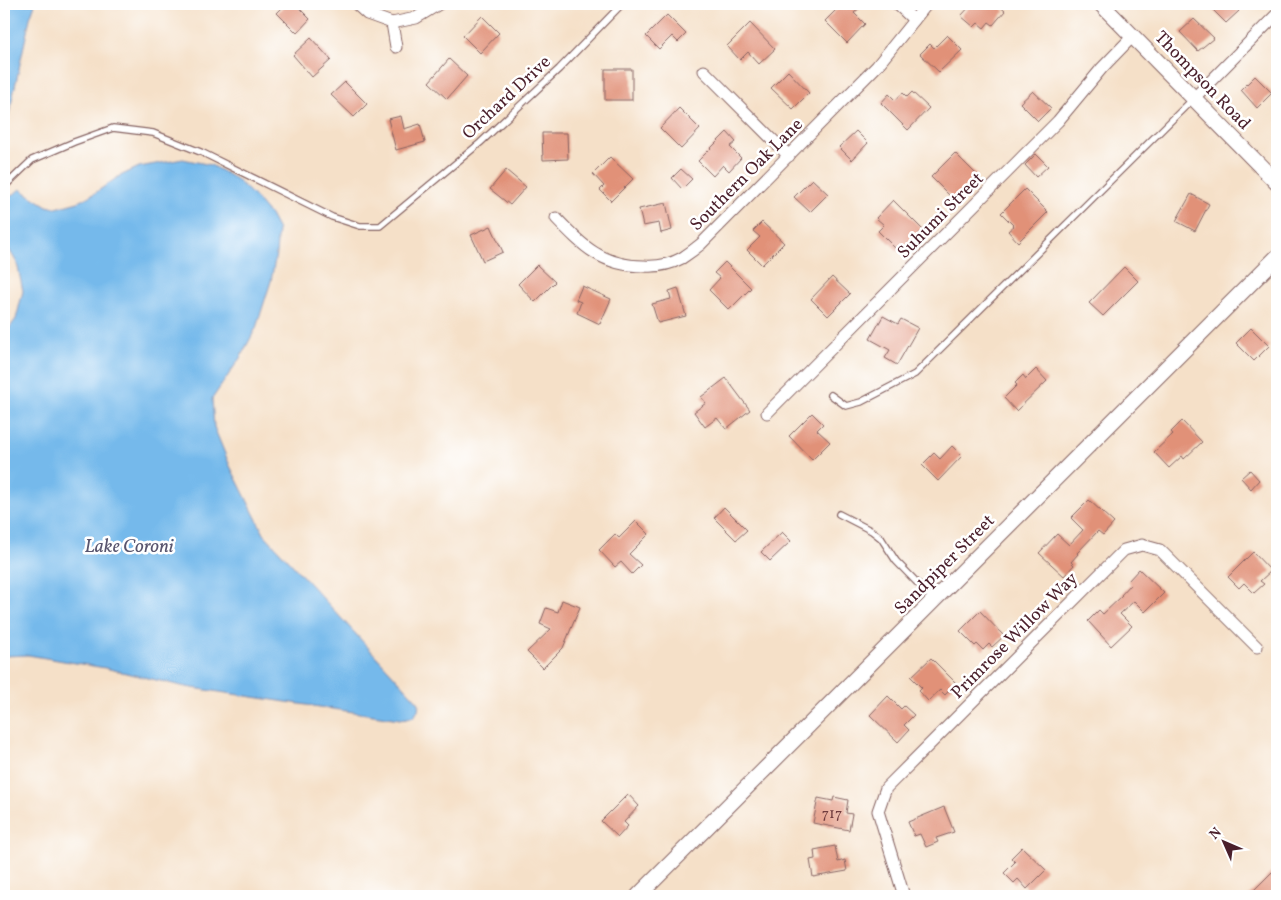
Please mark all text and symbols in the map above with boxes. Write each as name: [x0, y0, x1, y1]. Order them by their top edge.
street label: Thompson Road: [1148, 26, 1256, 136]
street label: Orchard Drive: [457, 50, 557, 146]
street label: Southern Oak Lane: [685, 113, 809, 237]
street label: Suhumi Street: [892, 167, 990, 265]
street label: Sandpiper Street: [889, 509, 1001, 621]
water label: Lake Coroni: [85, 534, 174, 560]
street label: Primrose Willow Way: [946, 567, 1084, 705]
house number: 717: [822, 804, 842, 825]
north arrow: [1198, 818, 1248, 868]
text: N: [1206, 824, 1226, 844]

